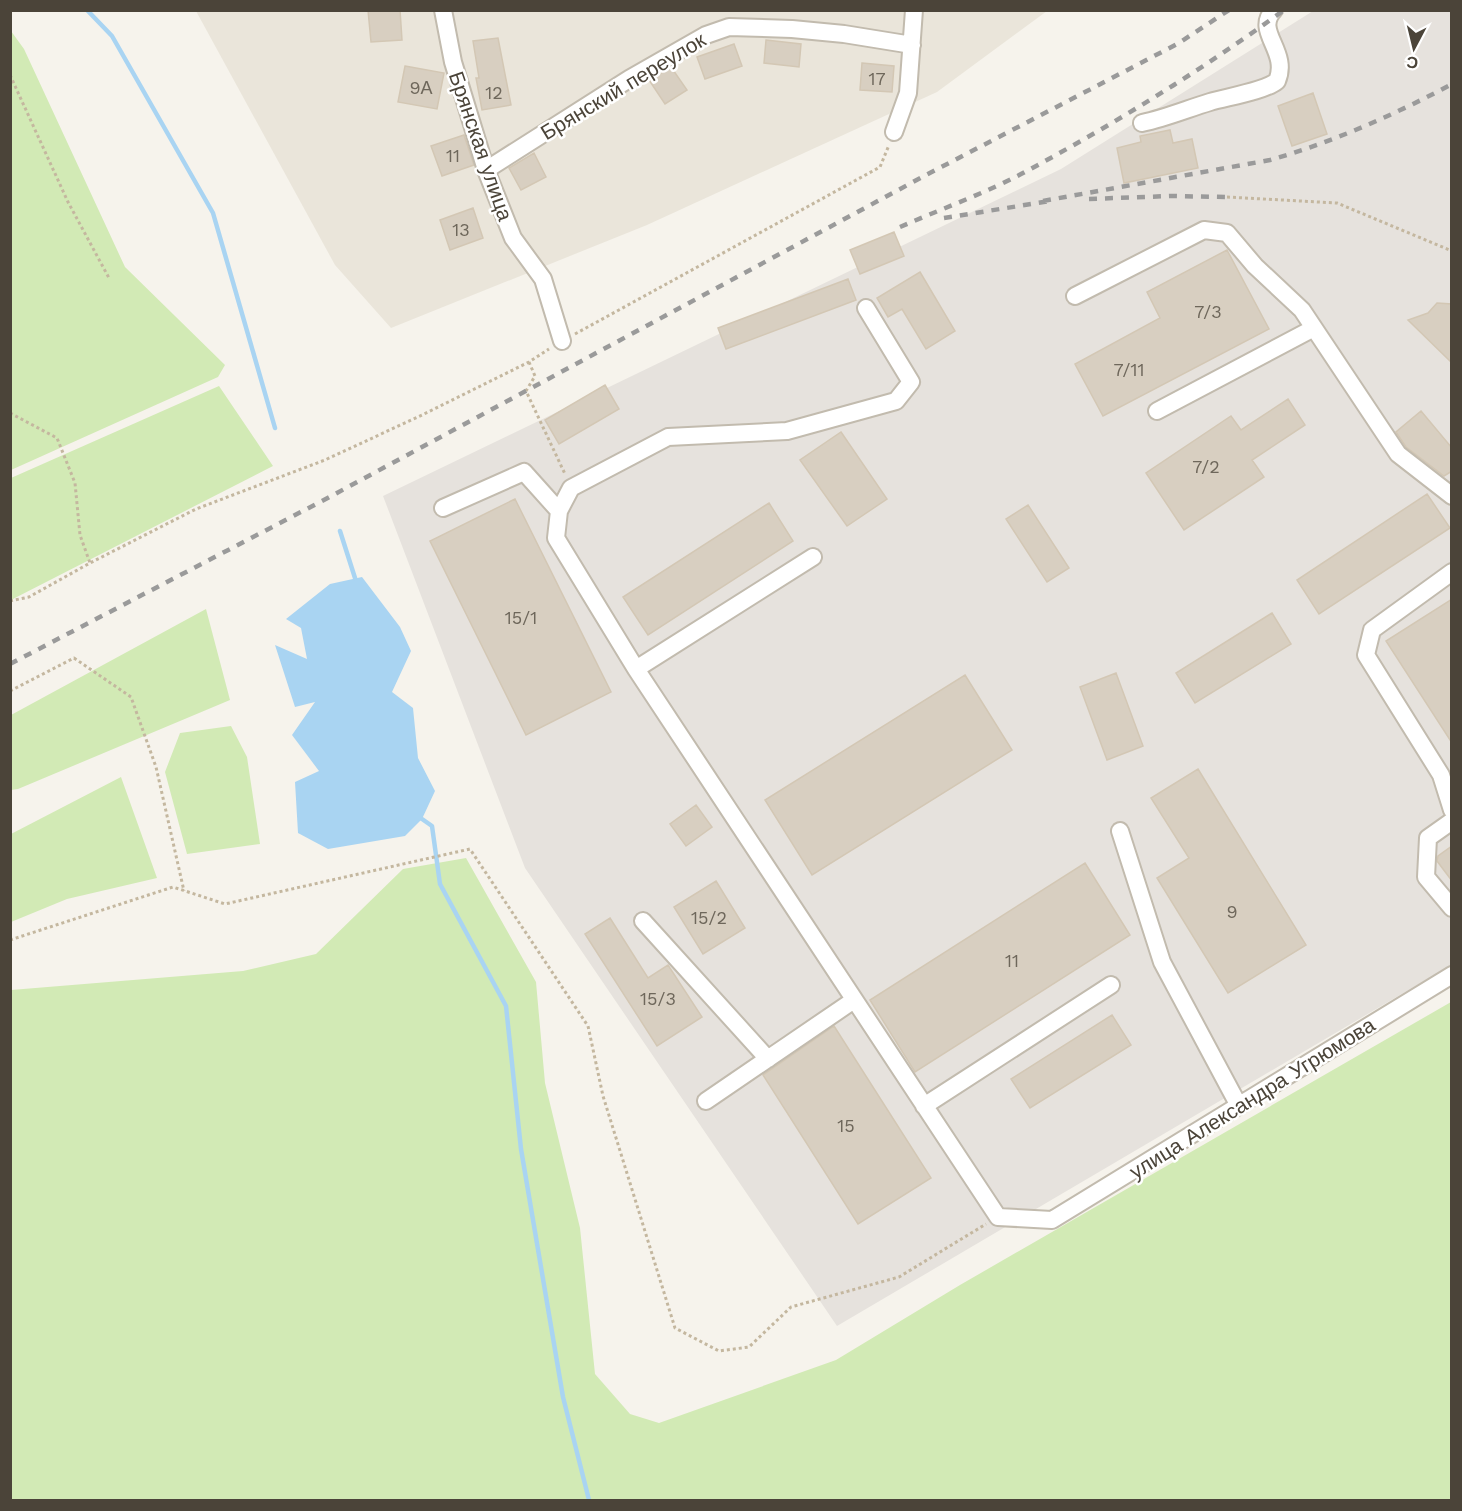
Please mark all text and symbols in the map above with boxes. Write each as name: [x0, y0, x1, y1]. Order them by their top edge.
north arrow: [1384, 18, 1444, 78]
street label: Брянский переулок: [536, 26, 711, 145]
text: С: [1405, 52, 1419, 73]
street label: Брянская улица: [444, 68, 518, 224]
house number: 17: [868, 68, 886, 89]
house number: 9А: [409, 77, 433, 98]
house number: 12: [485, 82, 503, 103]
house number: 11: [446, 145, 460, 166]
house number: 13: [452, 219, 470, 240]
house number: 7/3: [1194, 301, 1222, 322]
house number: 7/11: [1114, 359, 1144, 380]
house number: 7/2: [1192, 456, 1220, 477]
house number: 15/1: [505, 607, 537, 628]
house number: 9: [1226, 901, 1238, 922]
house number: 15/2: [691, 907, 727, 928]
house number: 11: [1005, 950, 1019, 971]
house number: 15/3: [640, 988, 676, 1009]
street label: улица Александра Угрюмова: [1125, 1012, 1380, 1184]
house number: 15: [837, 1115, 855, 1136]

